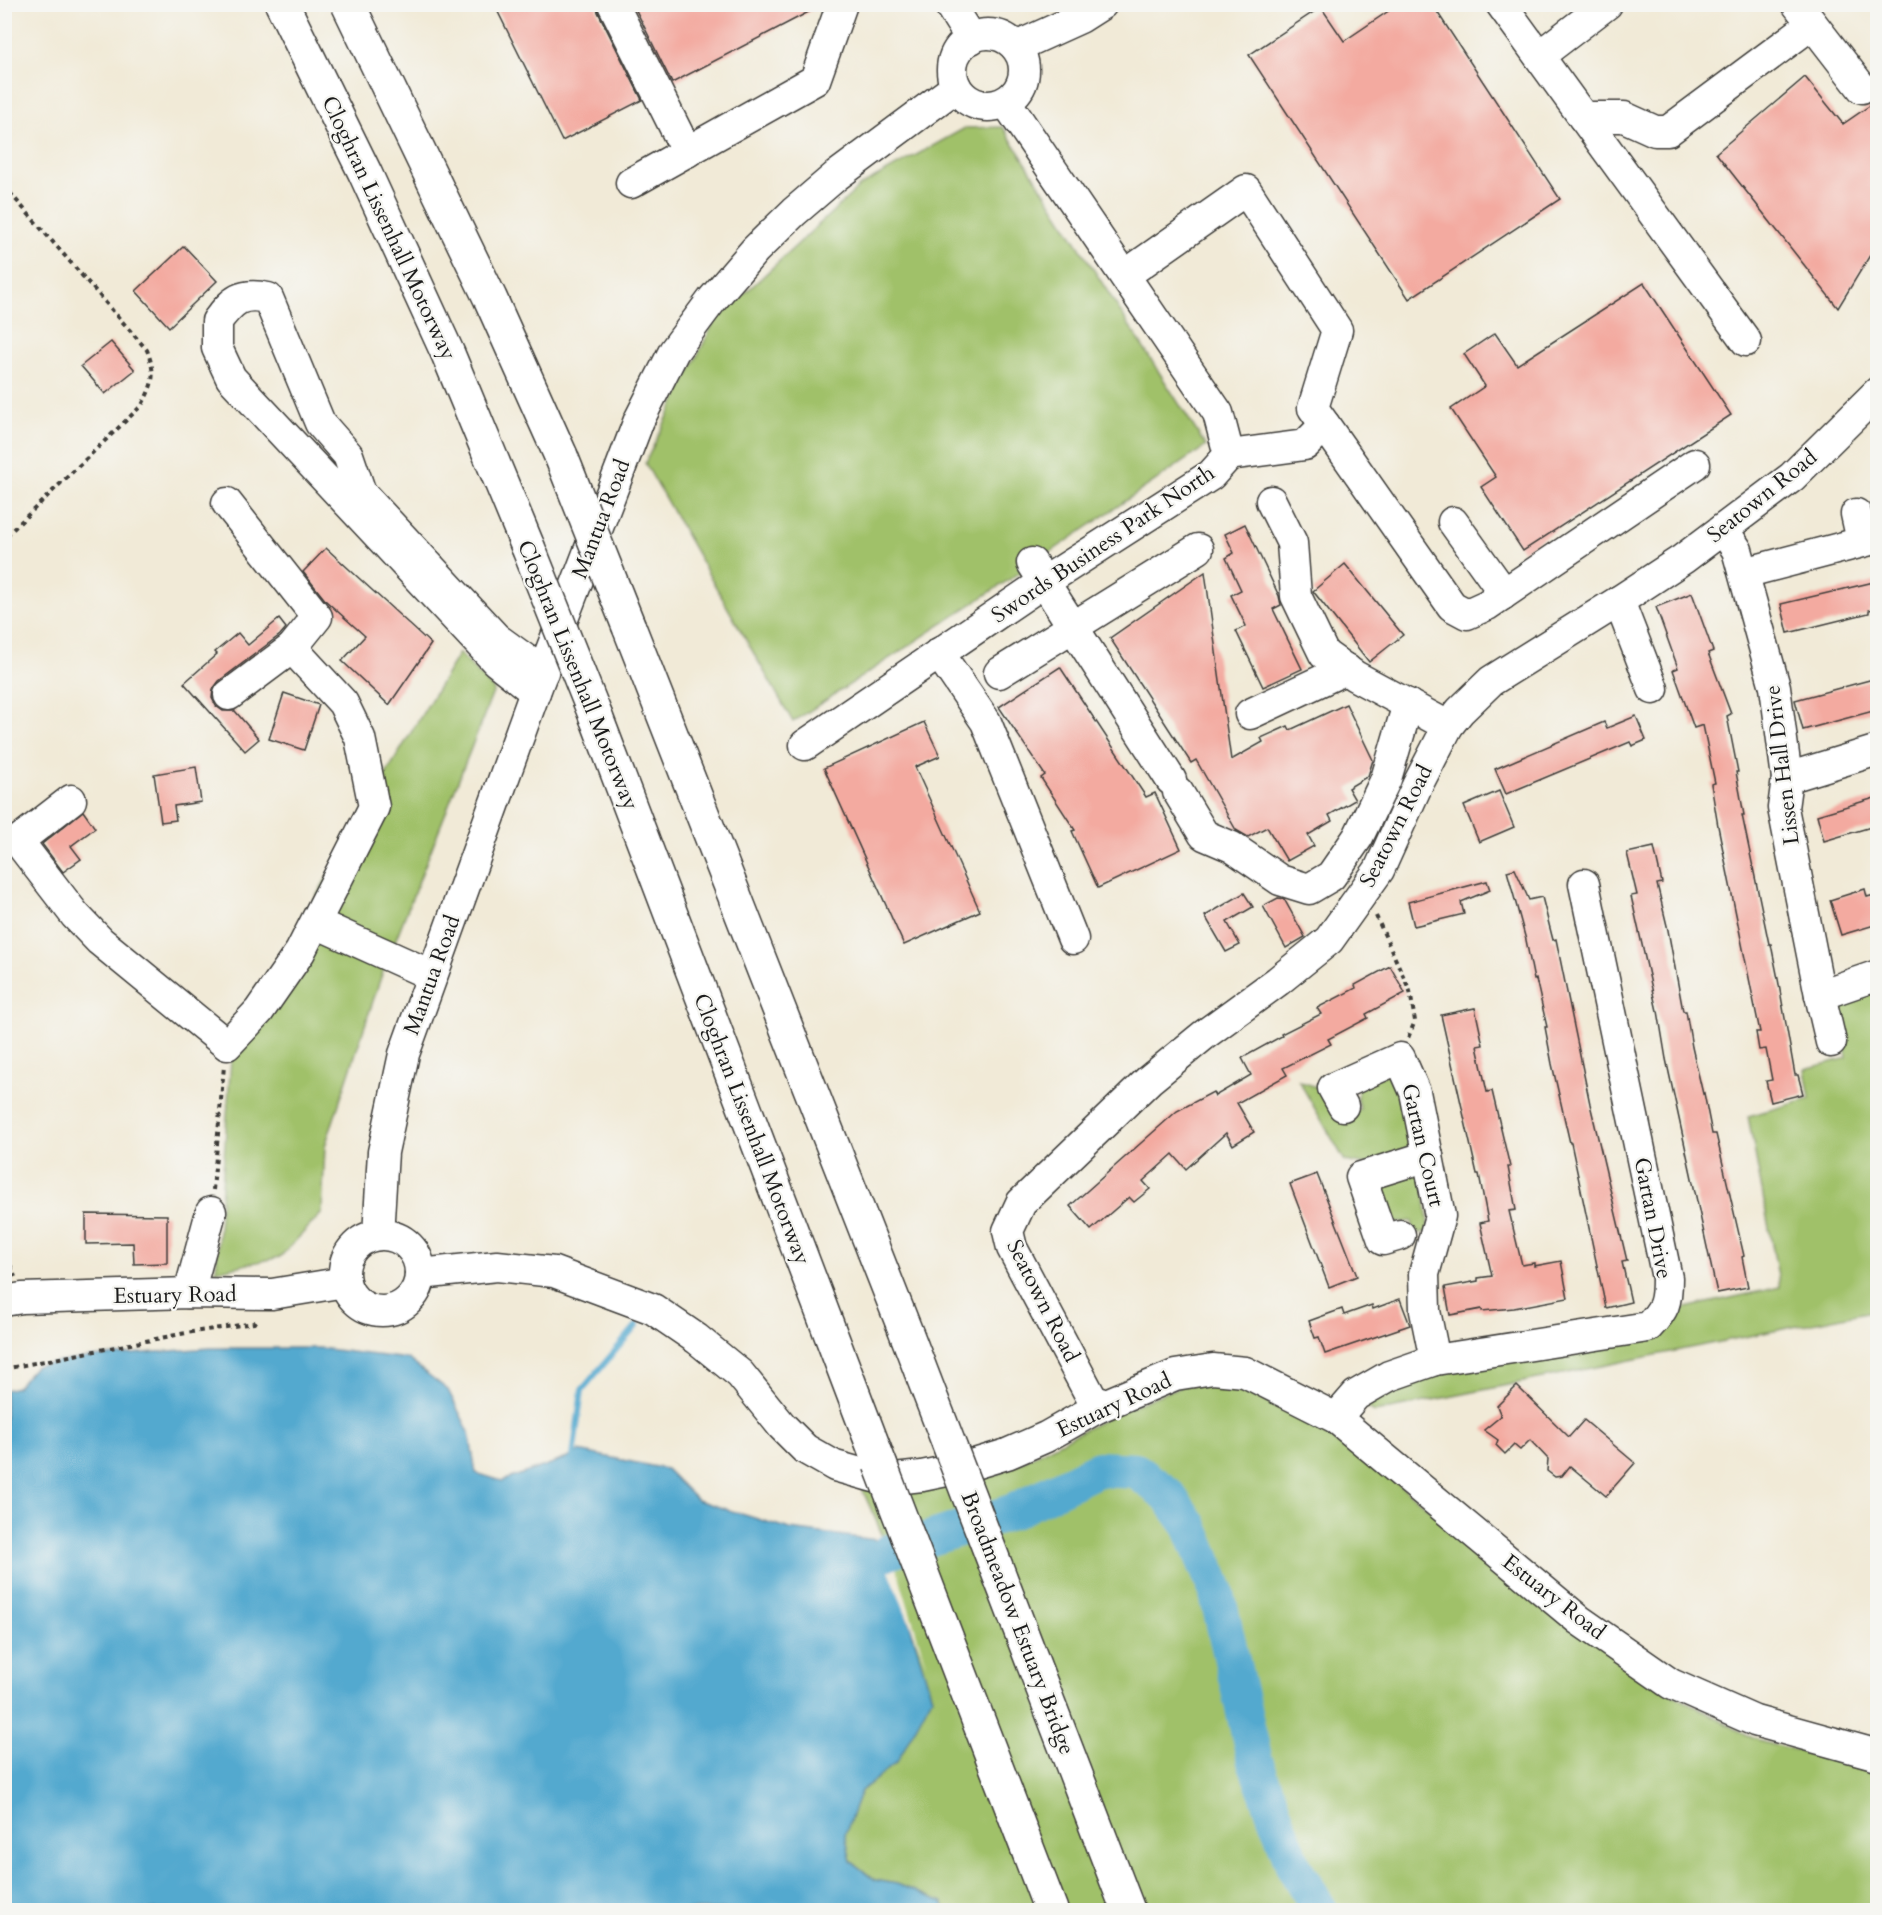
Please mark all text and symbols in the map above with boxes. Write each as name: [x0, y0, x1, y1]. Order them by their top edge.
street label: Cloghran Lissenhall Motorway: [314, 91, 464, 365]
street label: Seatown Road: [1701, 442, 1824, 550]
street label: Mantua Road: [565, 455, 638, 583]
street label: Swords Business Park North: [986, 458, 1220, 630]
street label: Cloghran Lissenhall Motorway: [510, 536, 646, 815]
street label: Lissen Hall Drive: [1757, 683, 1807, 847]
street label: Seatown Road: [1352, 759, 1440, 892]
street label: Mantua Road: [396, 911, 468, 1039]
street label: Cloghran Lissenhall Motorway: [686, 989, 818, 1269]
street label: Gartan Court: [1394, 1080, 1452, 1210]
street label: Gartan Drive: [1627, 1155, 1679, 1281]
street label: Seatown Road: [999, 1235, 1087, 1368]
street label: Estuary Road: [113, 1279, 237, 1311]
street label: Estuary Road: [1052, 1365, 1177, 1445]
street label: Broadmeadow Estuary Bridge: [954, 1487, 1082, 1759]
street label: Estuary Road: [1496, 1547, 1612, 1647]

